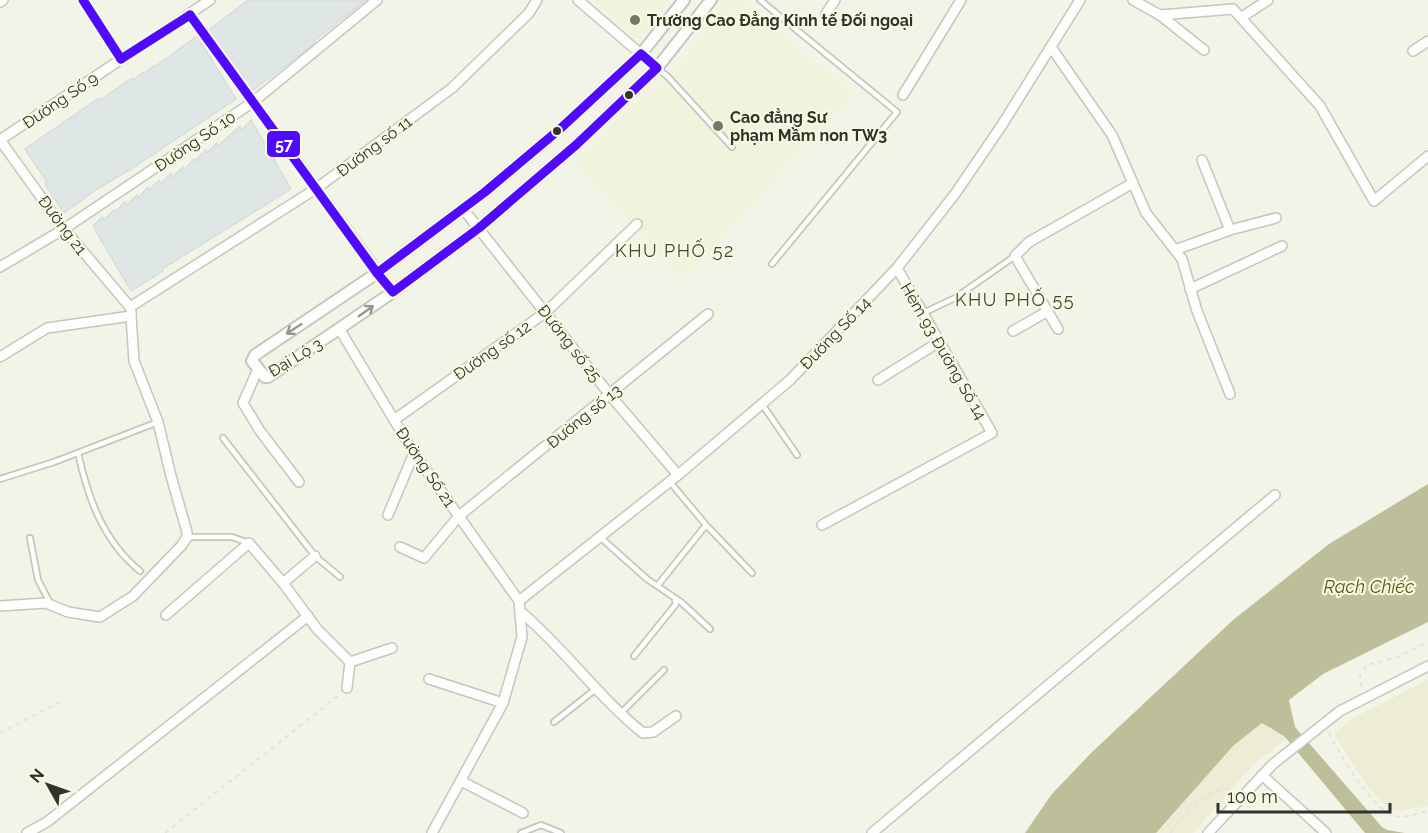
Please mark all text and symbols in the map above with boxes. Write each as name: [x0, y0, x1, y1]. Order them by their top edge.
place label: Trường Cao Đẳng Kinh tế Đối ngoại: [647, 11, 913, 30]
marker: Trường Cao Đẳng Kinh tế Đối ngoại: [628, 13, 642, 27]
street label: Đường Số 9: [19, 68, 101, 132]
unlabelled marker: [623, 89, 635, 101]
street label: Đường Số 10: [151, 107, 239, 176]
place label: Cao đẳng Sư phạm Mầm non TW3: [730, 108, 887, 145]
street label: Đường số 11: [333, 112, 416, 181]
marker: Cao đẳng Sư phạm Mầm non TW3: [711, 119, 725, 133]
unlabelled marker: [551, 125, 563, 137]
line badge: 57: [266, 130, 301, 158]
text: 57: [275, 135, 293, 154]
street label: Đường 21: [34, 192, 91, 259]
district label: KHU PHỐ 52: [615, 238, 735, 261]
street label: Hẻm 93 Đường Số 14: [897, 279, 991, 423]
district label: KHU PHỐ 55: [955, 287, 1075, 310]
street label: Đường Số 14: [796, 293, 875, 373]
street label: Đường số 25: [534, 301, 606, 386]
one-way arrow: [357, 305, 373, 317]
street label: Đường số 12: [450, 317, 535, 384]
one-way arrow: [286, 324, 303, 336]
street label: Đại Lộ 3: [265, 334, 326, 381]
street label: Đường số 13: [543, 381, 625, 452]
street label: Đường Số 21: [392, 424, 459, 511]
water label: Rạch Chiếc: [1324, 576, 1415, 597]
north arrow: [18, 755, 78, 815]
text: N: [26, 765, 48, 786]
scale bar: [1218, 776, 1390, 814]
text: 100 m: [1227, 786, 1278, 807]

